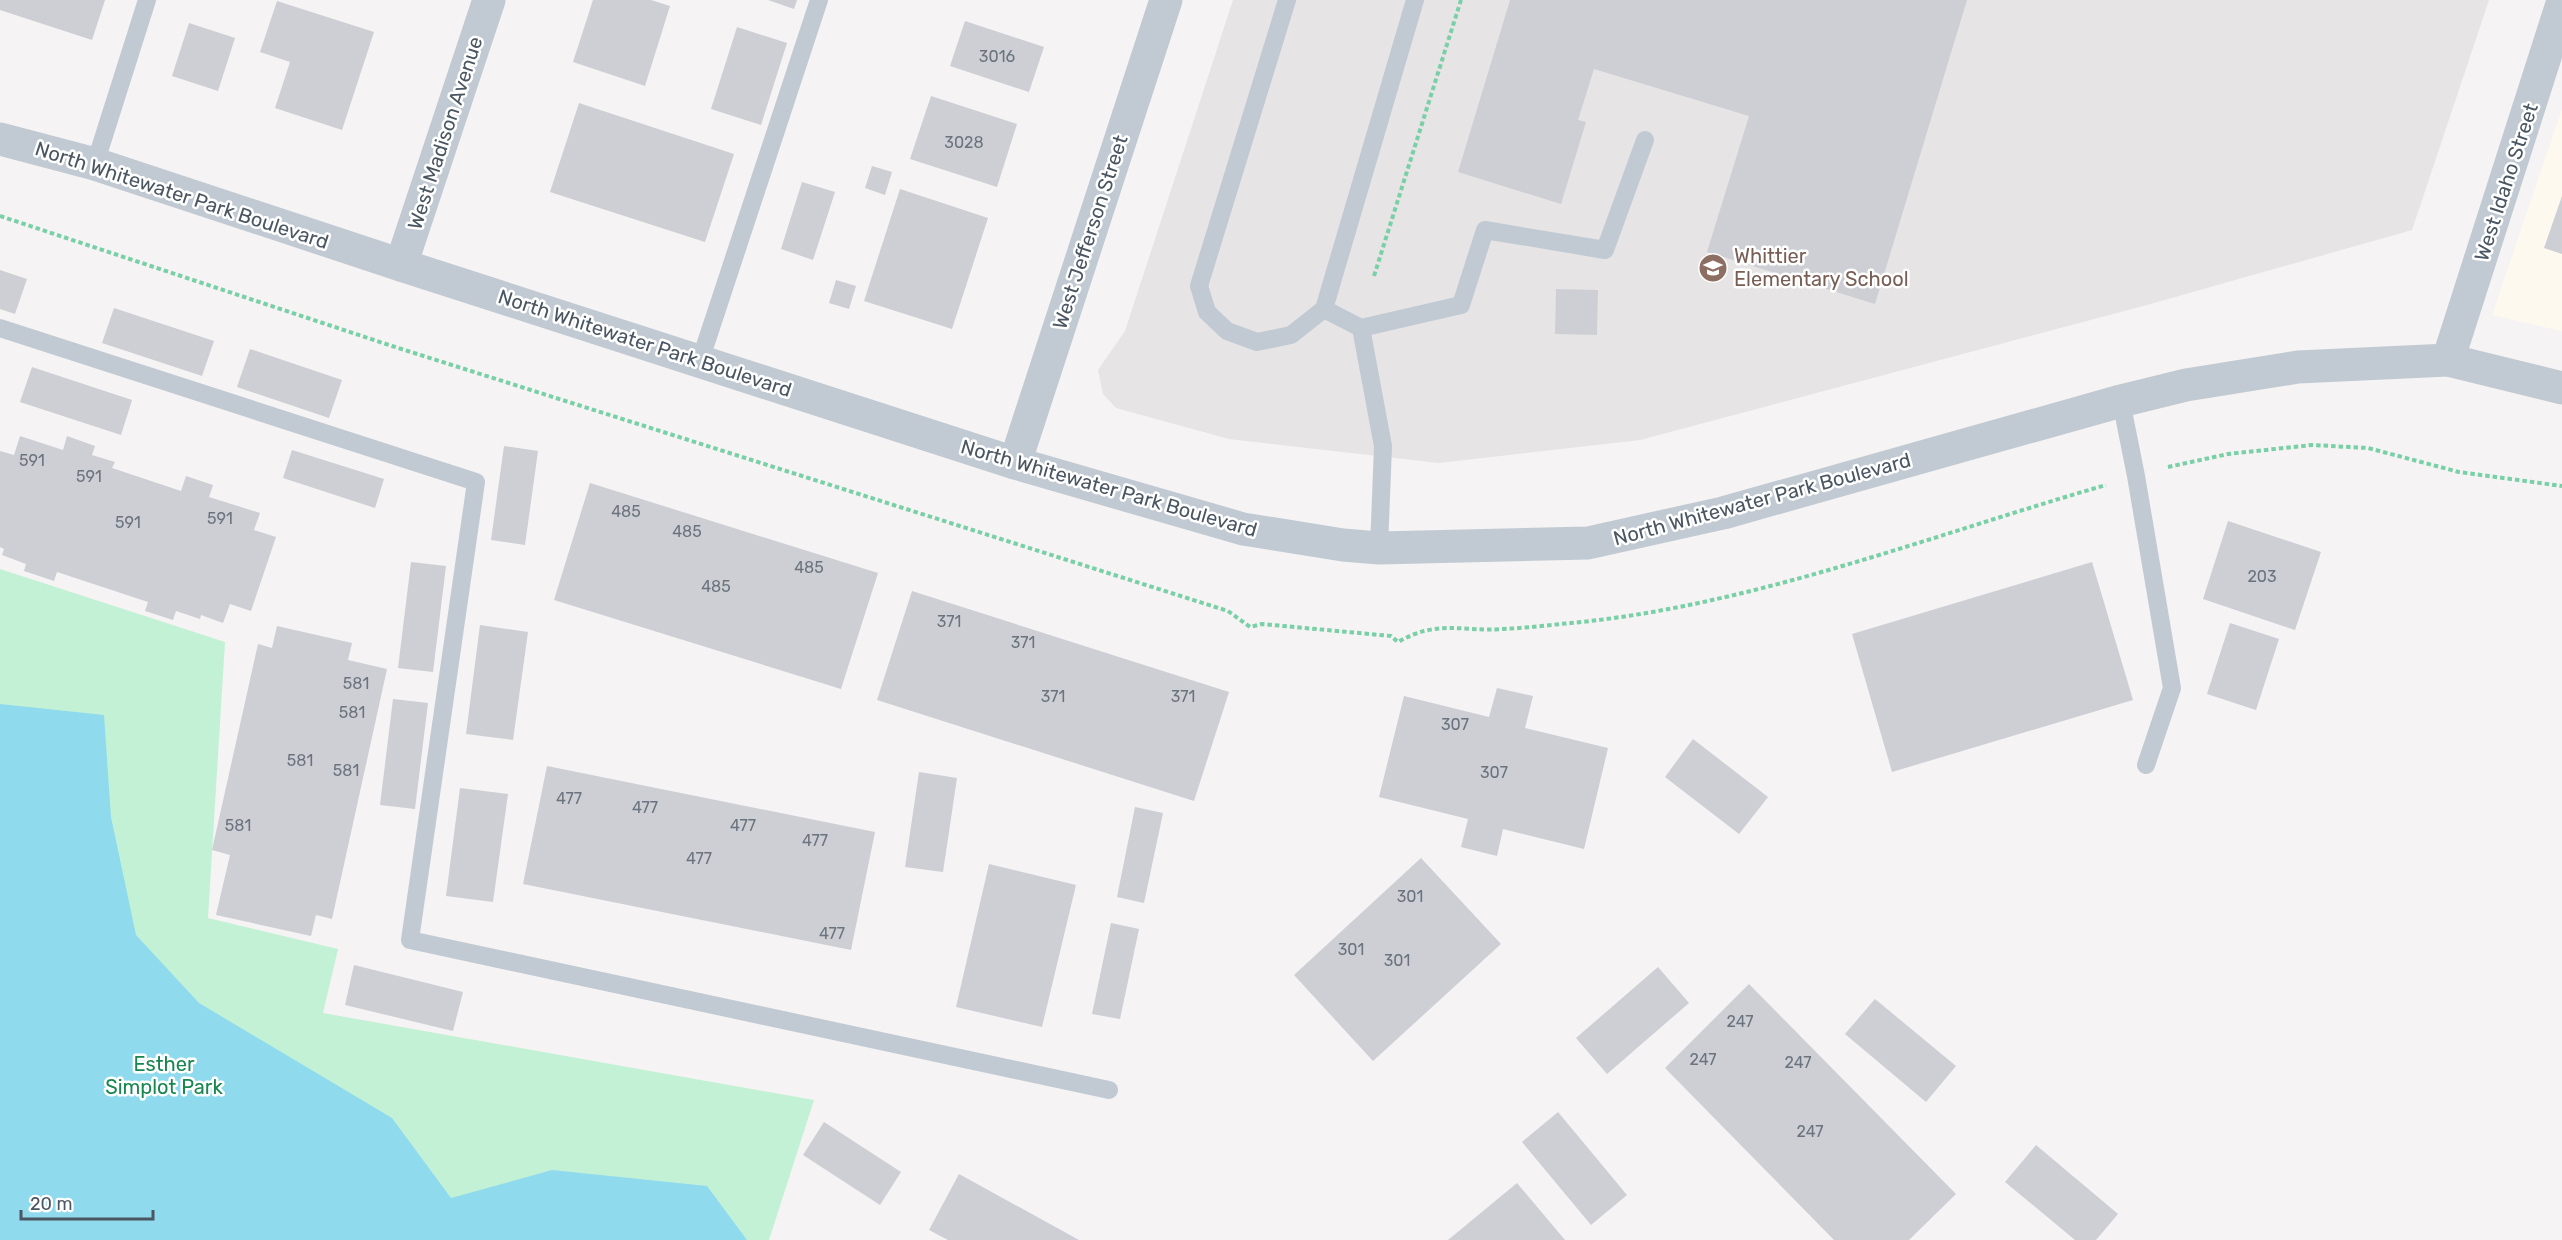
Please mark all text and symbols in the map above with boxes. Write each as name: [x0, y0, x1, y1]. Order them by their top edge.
street label: West Madison Avenue: [402, 33, 488, 233]
house number: 3016: [979, 47, 1015, 66]
street label: West Idaho Street: [2469, 100, 2543, 264]
street label: West Jefferson Street: [1047, 132, 1133, 332]
house number: 3028: [944, 133, 984, 152]
street label: North Whitewater Park Boulevard: [32, 136, 332, 254]
place label: Whittier Elementary School: [1734, 244, 1909, 291]
school or university icon: Whittier Elementary School: [1697, 252, 1729, 284]
street label: North Whitewater Park Boulevard: [495, 284, 795, 402]
street label: North Whitewater Park Boulevard: [958, 434, 1260, 542]
street label: North Whitewater Park Boulevard: [1611, 448, 1913, 550]
house number: 591: [19, 451, 45, 470]
house number: 591: [76, 467, 102, 486]
house number: 485: [611, 502, 641, 521]
house number: 591: [207, 509, 233, 528]
house number: 591: [115, 513, 141, 532]
house number: 485: [672, 522, 702, 541]
house number: 485: [794, 558, 824, 577]
house number: 203: [2247, 567, 2277, 586]
house number: 485: [701, 577, 731, 596]
house number: 371: [937, 612, 961, 631]
house number: 371: [1011, 633, 1035, 652]
house number: 581: [343, 674, 369, 693]
house number: 371: [1041, 687, 1065, 706]
house number: 371: [1171, 687, 1195, 706]
house number: 581: [339, 703, 365, 722]
house number: 307: [1441, 715, 1469, 734]
house number: 581: [287, 751, 313, 770]
house number: 581: [333, 761, 359, 780]
house number: 307: [1480, 763, 1508, 782]
house number: 477: [556, 789, 582, 808]
house number: 477: [632, 798, 658, 817]
house number: 581: [225, 816, 251, 835]
house number: 477: [730, 816, 756, 835]
house number: 477: [802, 831, 828, 850]
house number: 477: [686, 849, 712, 868]
house number: 301: [1397, 887, 1423, 906]
house number: 477: [819, 924, 845, 943]
house number: 301: [1338, 940, 1364, 959]
house number: 301: [1384, 951, 1410, 970]
house number: 247: [1726, 1012, 1754, 1031]
house number: 247: [1689, 1050, 1717, 1069]
park label: Esther Simplot Park: [105, 1052, 223, 1099]
house number: 247: [1784, 1053, 1812, 1072]
house number: 247: [1796, 1122, 1824, 1141]
scale bar: [21, 1183, 153, 1221]
text: 20 m: [30, 1193, 72, 1215]

